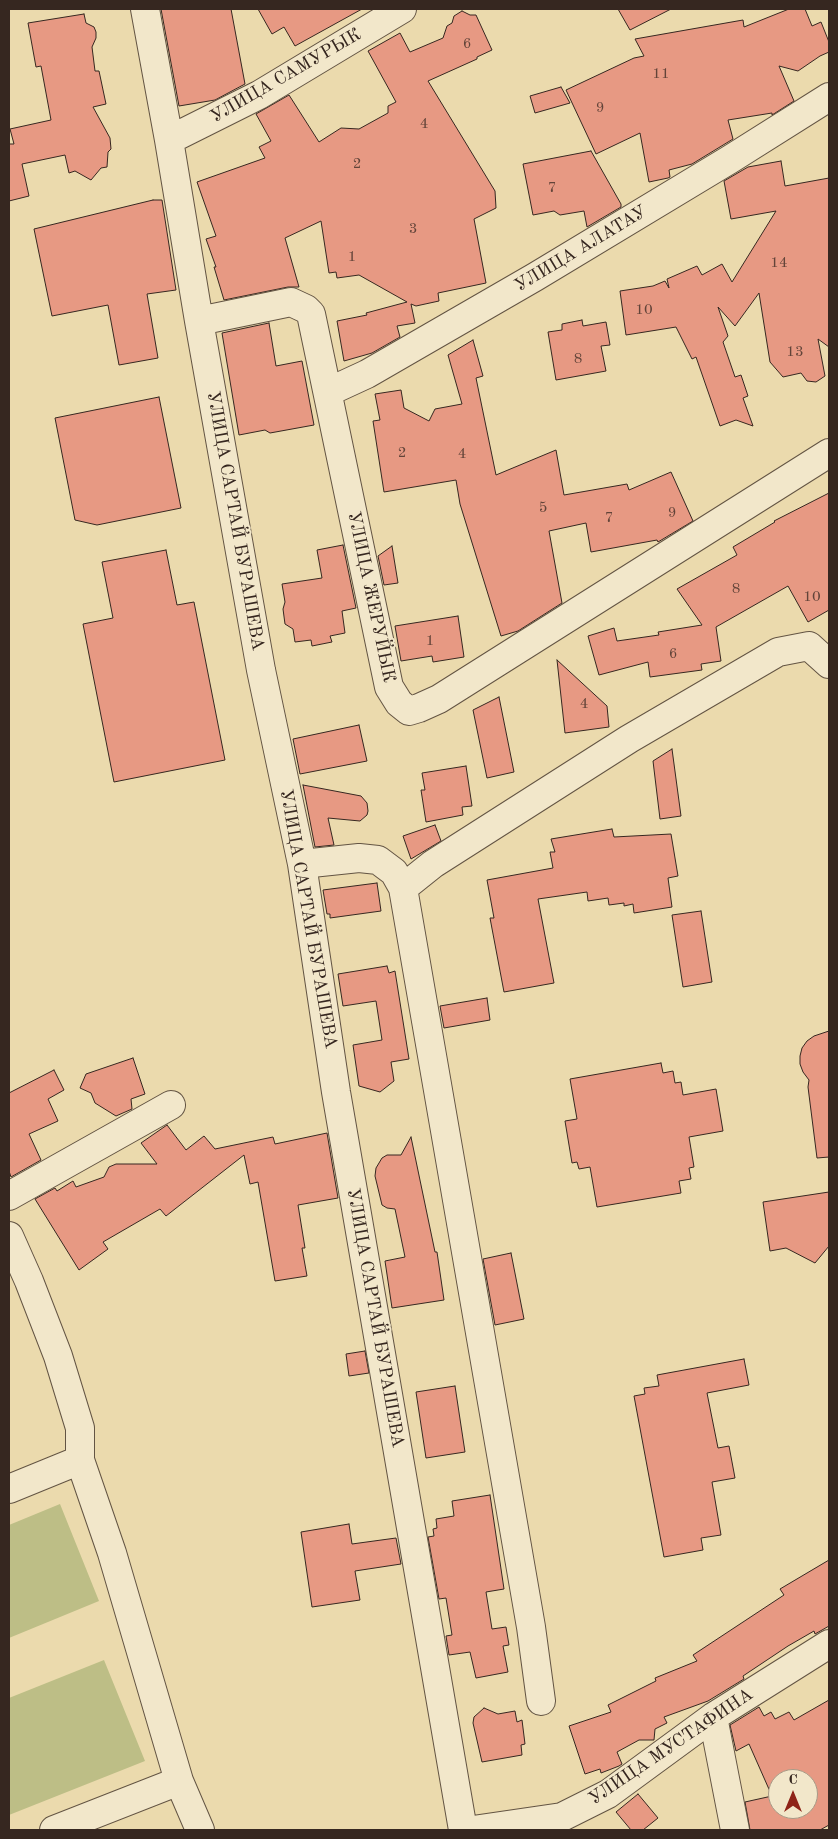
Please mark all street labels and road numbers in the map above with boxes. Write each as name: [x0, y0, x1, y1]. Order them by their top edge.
street label: УЛИЦА САМУРЫК: [207, 24, 365, 128]
street label: УЛИЦА АЛАТАУ: [511, 201, 651, 297]
street label: УЛИЦА САРТАЙ БУРАШЕВА: [202, 390, 268, 652]
street label: УЛИЦА ЖЕРУЙЫК: [342, 509, 400, 685]
street label: УЛИЦА САРТАЙ БУРАШЕВА: [275, 788, 341, 1050]
street label: УЛИЦА САРТАЙ БУРАШЕВА: [342, 1187, 408, 1449]
street label: УЛИЦА МУСТАФИНА: [585, 1684, 757, 1810]

